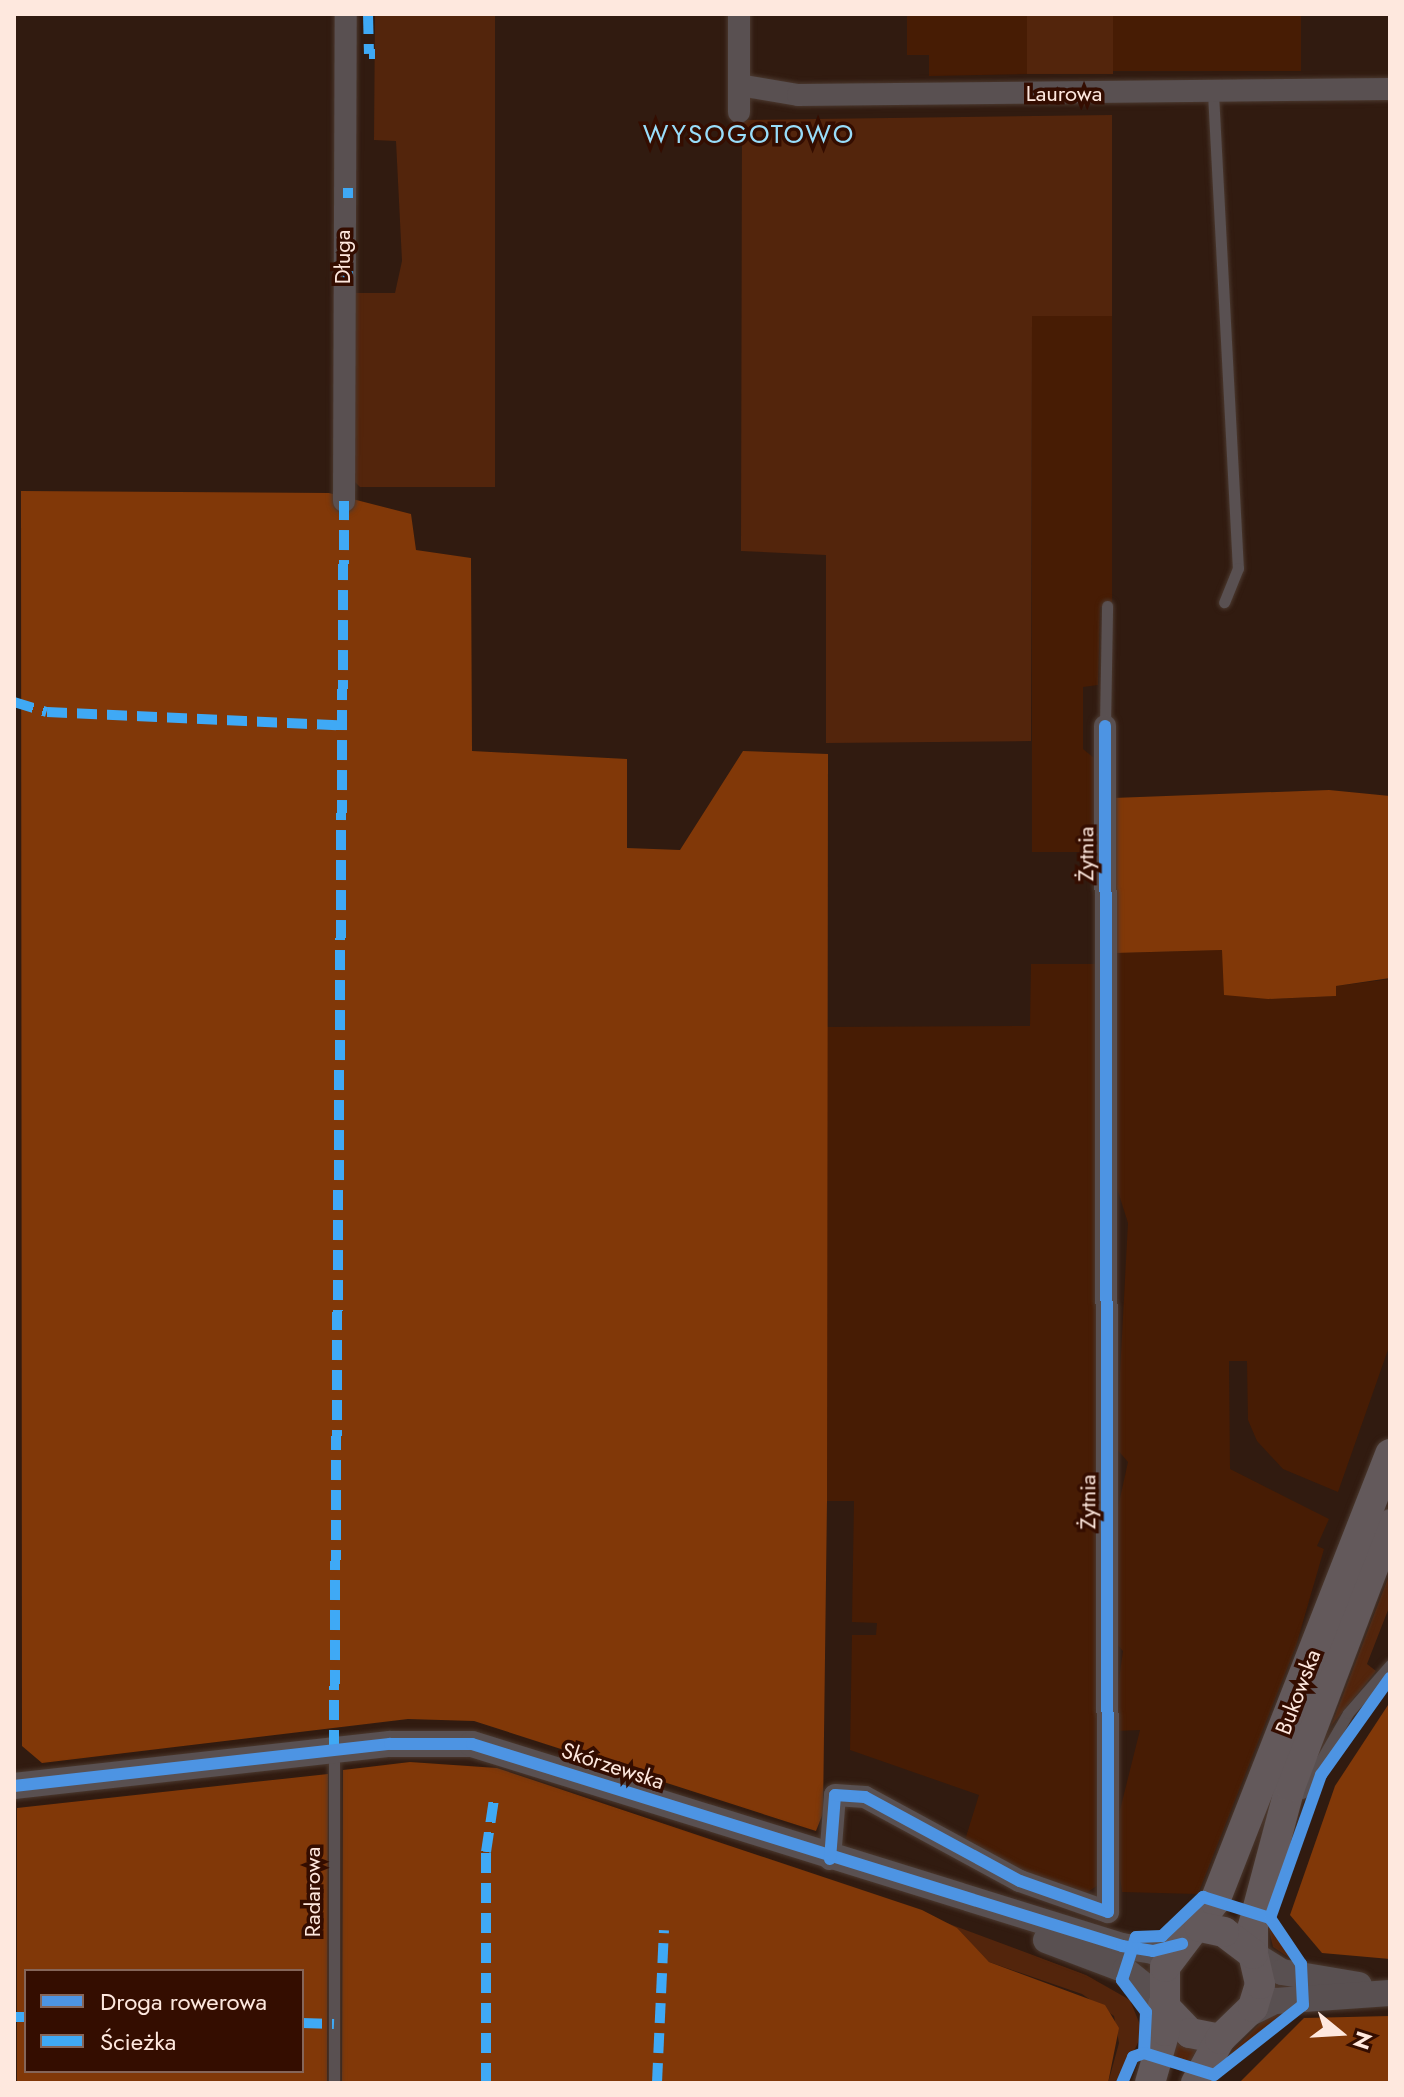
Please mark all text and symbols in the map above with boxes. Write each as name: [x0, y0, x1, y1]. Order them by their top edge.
street label: Laurowa: [1026, 81, 1102, 107]
district label: WYSOGOTOWO: [643, 119, 855, 151]
street label: Długa: [330, 230, 356, 284]
street label: Żytnia: [1073, 827, 1099, 881]
street label: Żytnia: [1075, 1475, 1101, 1529]
street label: Bukowska: [1270, 1646, 1326, 1738]
street label: Skórzewska: [558, 1737, 668, 1795]
street label: Radarowa: [300, 1847, 326, 1937]
legend: [24, 1969, 304, 2073]
text: Droga rowerowa: [100, 1984, 267, 2019]
north arrow: [1300, 1993, 1380, 2073]
text: Ścieżka: [100, 2024, 176, 2059]
text: N: [1345, 2027, 1381, 2054]

